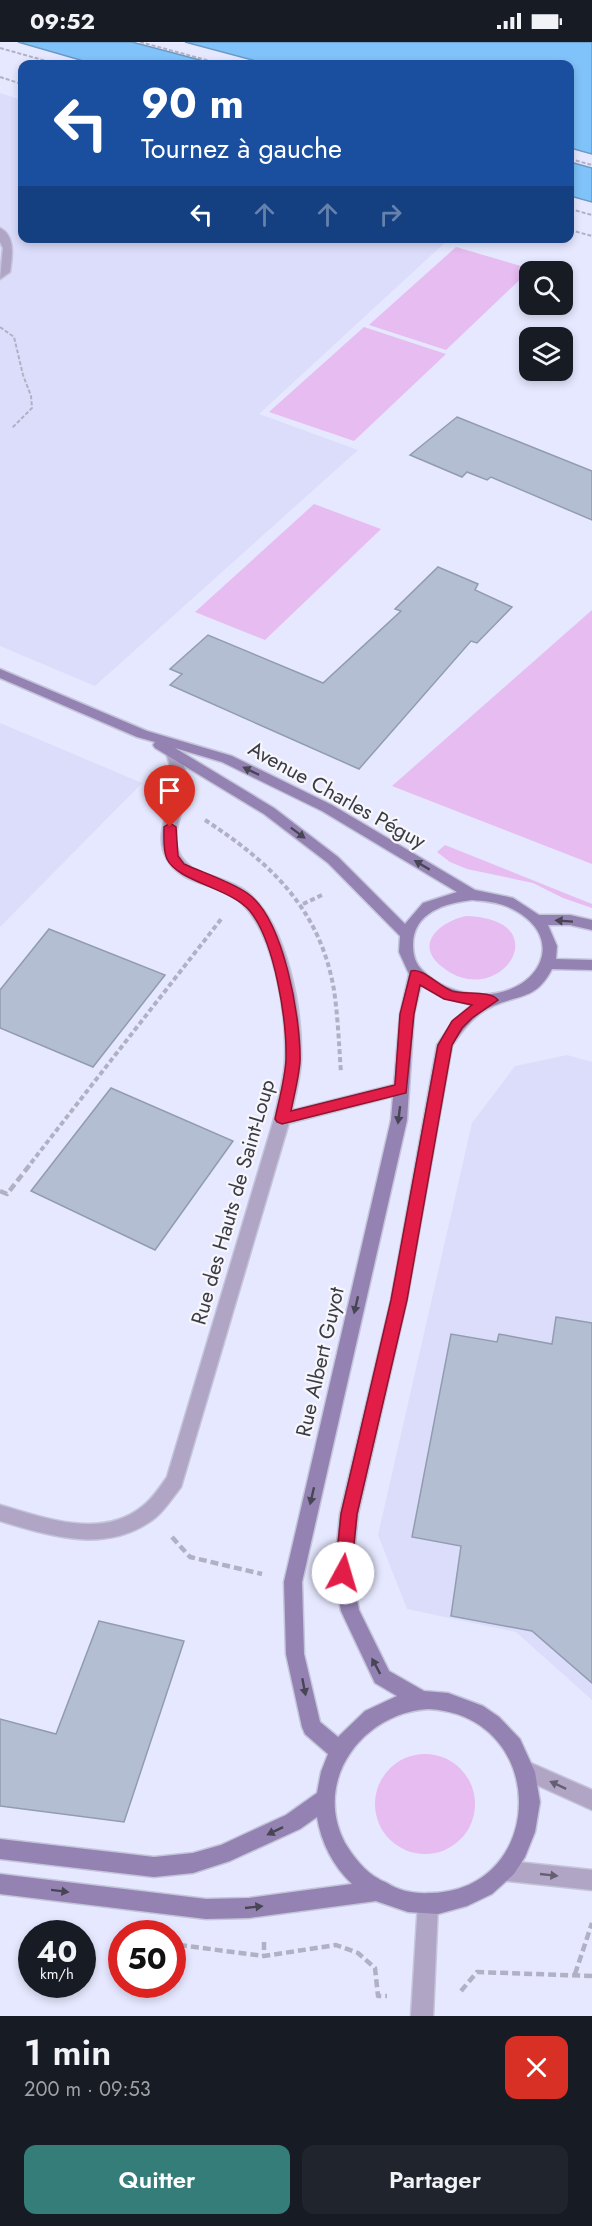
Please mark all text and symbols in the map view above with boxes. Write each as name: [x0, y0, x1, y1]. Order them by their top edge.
text: 09:52: [30, 5, 95, 37]
text: 90 m: [141, 73, 244, 134]
icon: left: [42, 84, 120, 162]
text: Tournez à gauche: [141, 129, 342, 168]
icon: left: [185, 198, 218, 231]
icon: ahead: [248, 198, 281, 231]
icon: ahead: [311, 198, 344, 231]
icon: right: [374, 198, 407, 231]
map controls: [519, 261, 573, 381]
button: search: [519, 261, 573, 315]
button: layers: [519, 327, 573, 381]
street label: Avenue Charles Péguy: [243, 734, 432, 857]
pin: [144, 765, 195, 827]
one-way arrow: [243, 766, 260, 775]
icon: arrive: [153, 774, 186, 807]
one-way arrow: [290, 827, 306, 839]
one-way arrow: [413, 860, 430, 870]
one-way arrow: [555, 916, 574, 925]
street label: Rue des Hauts de Saint-Loup: [184, 1076, 282, 1328]
one-way arrow: [394, 1106, 404, 1125]
street label: Rue Albert Guyot: [288, 1284, 352, 1440]
one-way arrow: [351, 1296, 360, 1315]
one-way arrow: [307, 1486, 317, 1505]
position arrow: [311, 1541, 375, 1605]
one-way arrow: [371, 1657, 381, 1674]
one-way arrow: [300, 1678, 309, 1697]
one-way arrow: [549, 1779, 567, 1789]
one-way arrow: [266, 1827, 283, 1836]
one-way arrow: [540, 1871, 559, 1880]
one-way arrow: [50, 1886, 69, 1896]
one-way arrow: [244, 1902, 263, 1912]
speed limit sign: 50: [108, 1920, 186, 1998]
text: 40: [37, 1930, 77, 1973]
text: km/h: [40, 1963, 74, 1985]
text: 1 min: [24, 2026, 111, 2078]
button: close: [505, 2036, 568, 2099]
text: 200 m · 09:53: [24, 2075, 151, 2104]
button: Quitter: [24, 2145, 290, 2214]
button: Partager: [302, 2145, 568, 2214]

